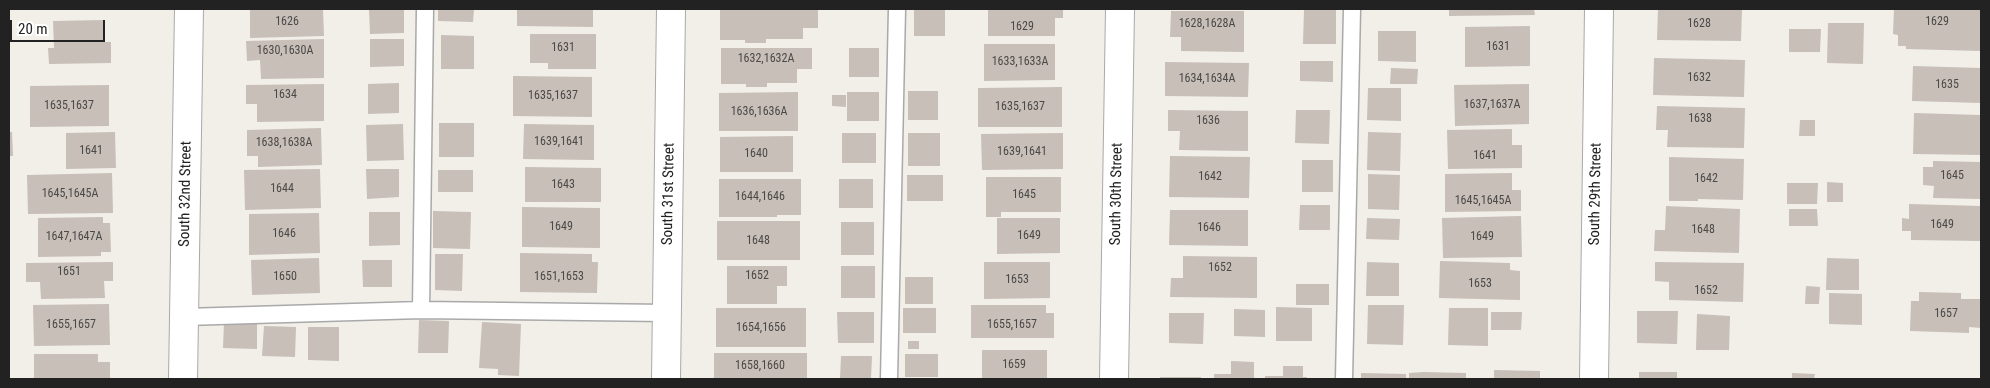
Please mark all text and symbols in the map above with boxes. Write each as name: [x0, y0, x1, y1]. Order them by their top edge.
scale bar: [12, 10, 108, 42]
house number: 1626: [275, 15, 299, 29]
house number: 1629: [1925, 15, 1949, 29]
house number: 1628,1628A: [1179, 17, 1235, 31]
house number: 1628: [1687, 17, 1711, 31]
text: 20 m: [18, 20, 48, 38]
house number: 1629: [1010, 20, 1034, 34]
house number: 1631: [1486, 40, 1510, 54]
house number: 1631: [551, 41, 575, 55]
house number: 1630,1630A: [257, 44, 313, 58]
house number: 1632,1632A: [738, 52, 794, 66]
house number: 1633,1633A: [992, 55, 1048, 69]
house number: 1632: [1687, 71, 1711, 85]
house number: 1634,1634A: [1179, 72, 1235, 86]
house number: 1635: [1935, 78, 1959, 92]
house number: 1634: [273, 88, 297, 102]
house number: 1635,1637: [528, 89, 578, 103]
house number: 1637,1637A: [1464, 98, 1520, 112]
house number: 1635,1637: [44, 99, 94, 113]
house number: 1635,1637: [995, 100, 1045, 114]
house number: 1636,1636A: [731, 105, 787, 119]
house number: 1638: [1688, 112, 1712, 126]
house number: 1636: [1196, 114, 1220, 128]
house number: 1639,1641: [534, 135, 584, 149]
house number: 1638,1638A: [256, 136, 312, 150]
street label: South 32nd Street: [176, 141, 196, 247]
street label: South 30th Street: [1107, 142, 1127, 246]
street label: South 29th Street: [1586, 142, 1606, 246]
street label: South 31st Street: [659, 143, 679, 245]
house number: 1641: [79, 144, 103, 158]
house number: 1639,1641: [997, 145, 1047, 159]
house number: 1640: [744, 147, 768, 161]
house number: 1641: [1473, 149, 1497, 163]
house number: 1645: [1940, 169, 1964, 183]
house number: 1642: [1198, 170, 1222, 184]
house number: 1642: [1694, 172, 1718, 186]
house number: 1643: [551, 178, 575, 192]
house number: 1644: [270, 182, 294, 196]
house number: 1645,1645A: [42, 187, 98, 201]
house number: 1645: [1012, 188, 1036, 202]
house number: 1644,1646: [735, 190, 785, 204]
house number: 1645,1645A: [1455, 194, 1511, 208]
house number: 1649: [1930, 218, 1954, 232]
house number: 1649: [549, 220, 573, 234]
house number: 1646: [1197, 221, 1221, 235]
house number: 1648: [1691, 223, 1715, 237]
house number: 1646: [272, 227, 296, 241]
house number: 1649: [1017, 229, 1041, 243]
house number: 1647,1647A: [46, 230, 102, 244]
house number: 1649: [1470, 230, 1494, 244]
house number: 1648: [746, 234, 770, 248]
house number: 1652: [1208, 261, 1232, 275]
house number: 1651: [57, 265, 81, 279]
house number: 1652: [745, 269, 769, 283]
house number: 1650: [273, 270, 297, 284]
house number: 1651,1653: [534, 270, 584, 284]
house number: 1653: [1005, 273, 1029, 287]
house number: 1653: [1468, 277, 1492, 291]
house number: 1652: [1694, 284, 1718, 298]
house number: 1657: [1934, 307, 1958, 321]
house number: 1655,1657: [46, 318, 96, 332]
house number: 1655,1657: [987, 318, 1037, 332]
house number: 1654,1656: [736, 321, 786, 335]
house number: 1659: [1002, 358, 1026, 372]
house number: 1658,1660: [735, 359, 785, 373]

